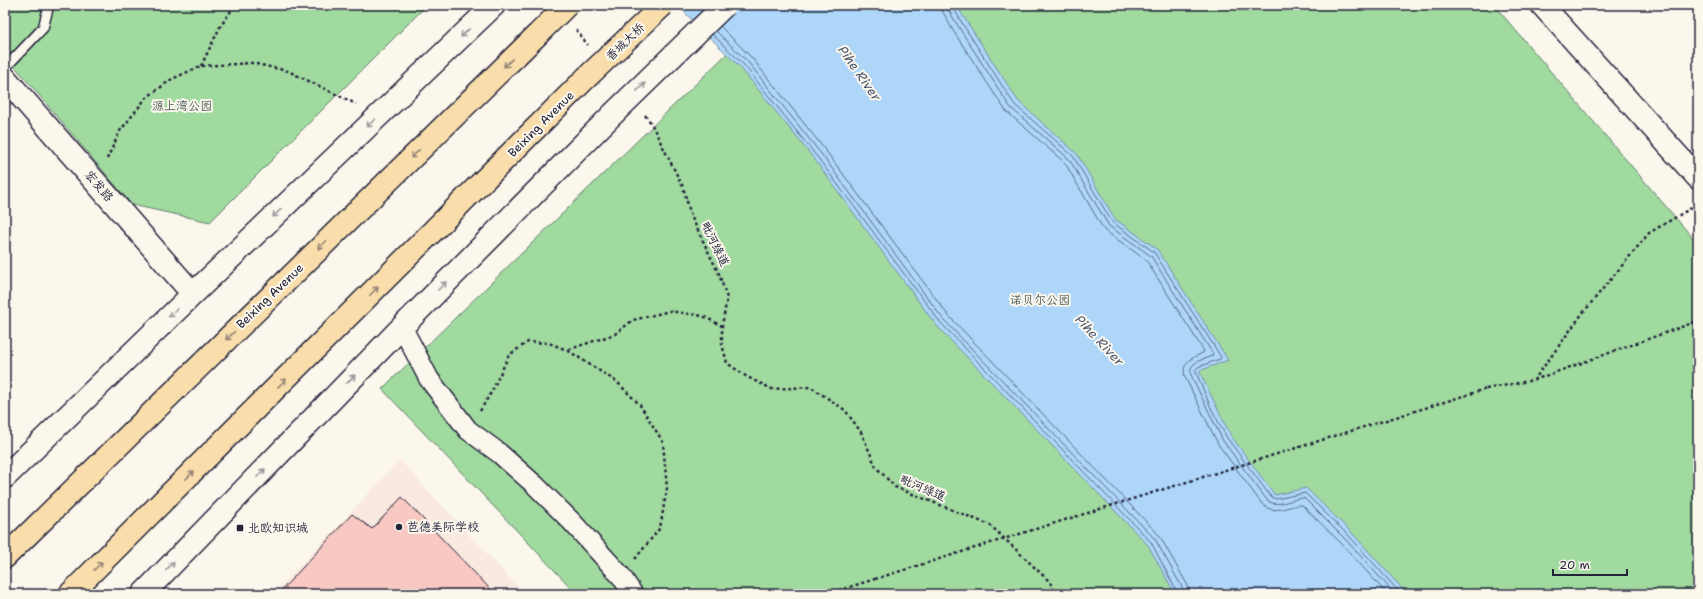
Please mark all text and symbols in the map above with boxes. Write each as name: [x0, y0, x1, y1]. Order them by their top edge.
street label: 香城大桥: [602, 19, 649, 64]
one-way arrow: [460, 28, 470, 37]
water label: Pihe River: [834, 42, 885, 105]
one-way arrow: [503, 58, 513, 68]
one-way arrow: [636, 82, 646, 91]
street label: Beixing Avenue: [504, 87, 578, 161]
park label: 源上湾公园: [152, 98, 212, 114]
one-way arrow: [366, 118, 376, 127]
one-way arrow: [410, 149, 420, 159]
street label: 宏发路: [81, 167, 117, 205]
one-way arrow: [272, 208, 282, 218]
street label: 毗河绿道: [697, 219, 733, 269]
one-way arrow: [317, 240, 327, 250]
street label: Beixing Avenue: [233, 260, 307, 332]
one-way arrow: [437, 282, 447, 291]
one-way arrow: [369, 286, 378, 296]
park label: 诺贝尔公园: [1010, 292, 1070, 308]
one-way arrow: [168, 308, 178, 318]
water label: Pihe River: [1072, 311, 1128, 370]
one-way arrow: [225, 331, 235, 341]
one-way arrow: [346, 374, 356, 384]
one-way arrow: [277, 378, 286, 388]
one-way arrow: [256, 468, 266, 478]
one-way arrow: [185, 470, 194, 480]
street label: 毗河绿道: [898, 471, 948, 505]
place label: 芭德美际学校: [407, 519, 479, 535]
place label: 北欧知识城: [248, 520, 308, 536]
marker: 芭德美际学校: [394, 522, 404, 532]
marker: 北欧知识城: [235, 523, 245, 533]
scale bar: [1553, 551, 1627, 577]
text: 20 m: [1559, 557, 1590, 573]
one-way arrow: [165, 561, 175, 571]
one-way arrow: [92, 562, 102, 572]

